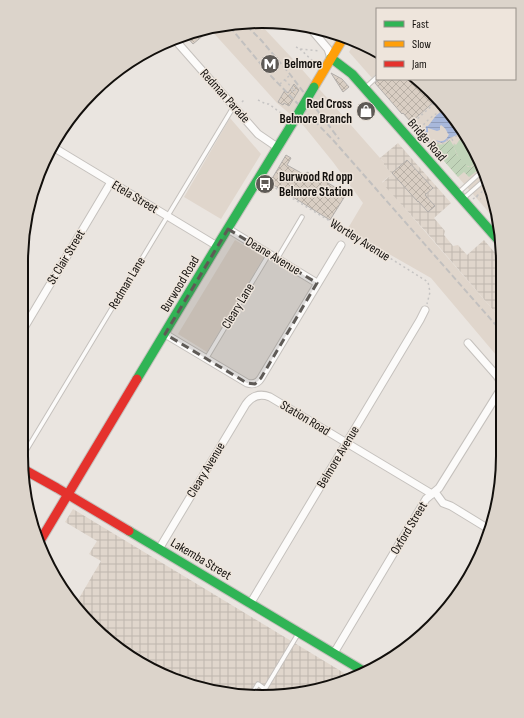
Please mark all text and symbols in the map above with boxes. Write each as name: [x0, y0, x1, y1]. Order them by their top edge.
legend: [376, 8, 516, 80]
text: Fast: [412, 17, 429, 32]
text: Slow: [412, 37, 431, 52]
metro station icon: Belmore: [259, 53, 281, 75]
place label: Belmore: [284, 56, 323, 72]
text: Jam: [411, 57, 427, 72]
street label: Redman Parade: [197, 66, 253, 126]
place label: Red Cross Belmore Branch: [279, 96, 352, 127]
shop icon: Red Cross Belmore Branch: [355, 100, 377, 122]
street label: Bridge Road: [404, 115, 450, 165]
place label: Burwood Rd opp Belmore Station: [279, 169, 353, 200]
bus stop icon: Burwood Rd opp Belmore Station: [254, 173, 276, 195]
street label: Etela Street: [109, 177, 161, 217]
street label: Wortley Avenue: [327, 215, 393, 265]
street label: St Clair Street: [43, 227, 89, 287]
street label: Deane Avenue: [243, 233, 303, 279]
street label: Burwood Road: [157, 253, 203, 315]
street label: Redman Lane: [105, 254, 149, 312]
street label: Cleary Lane: [218, 280, 258, 332]
street label: Station Road: [277, 397, 333, 439]
street label: Belmore Avenue: [313, 423, 363, 491]
street label: Cleary Avenue: [183, 439, 229, 501]
street label: Oxford Street: [387, 499, 431, 557]
street label: Lakemba Street: [168, 535, 234, 583]

